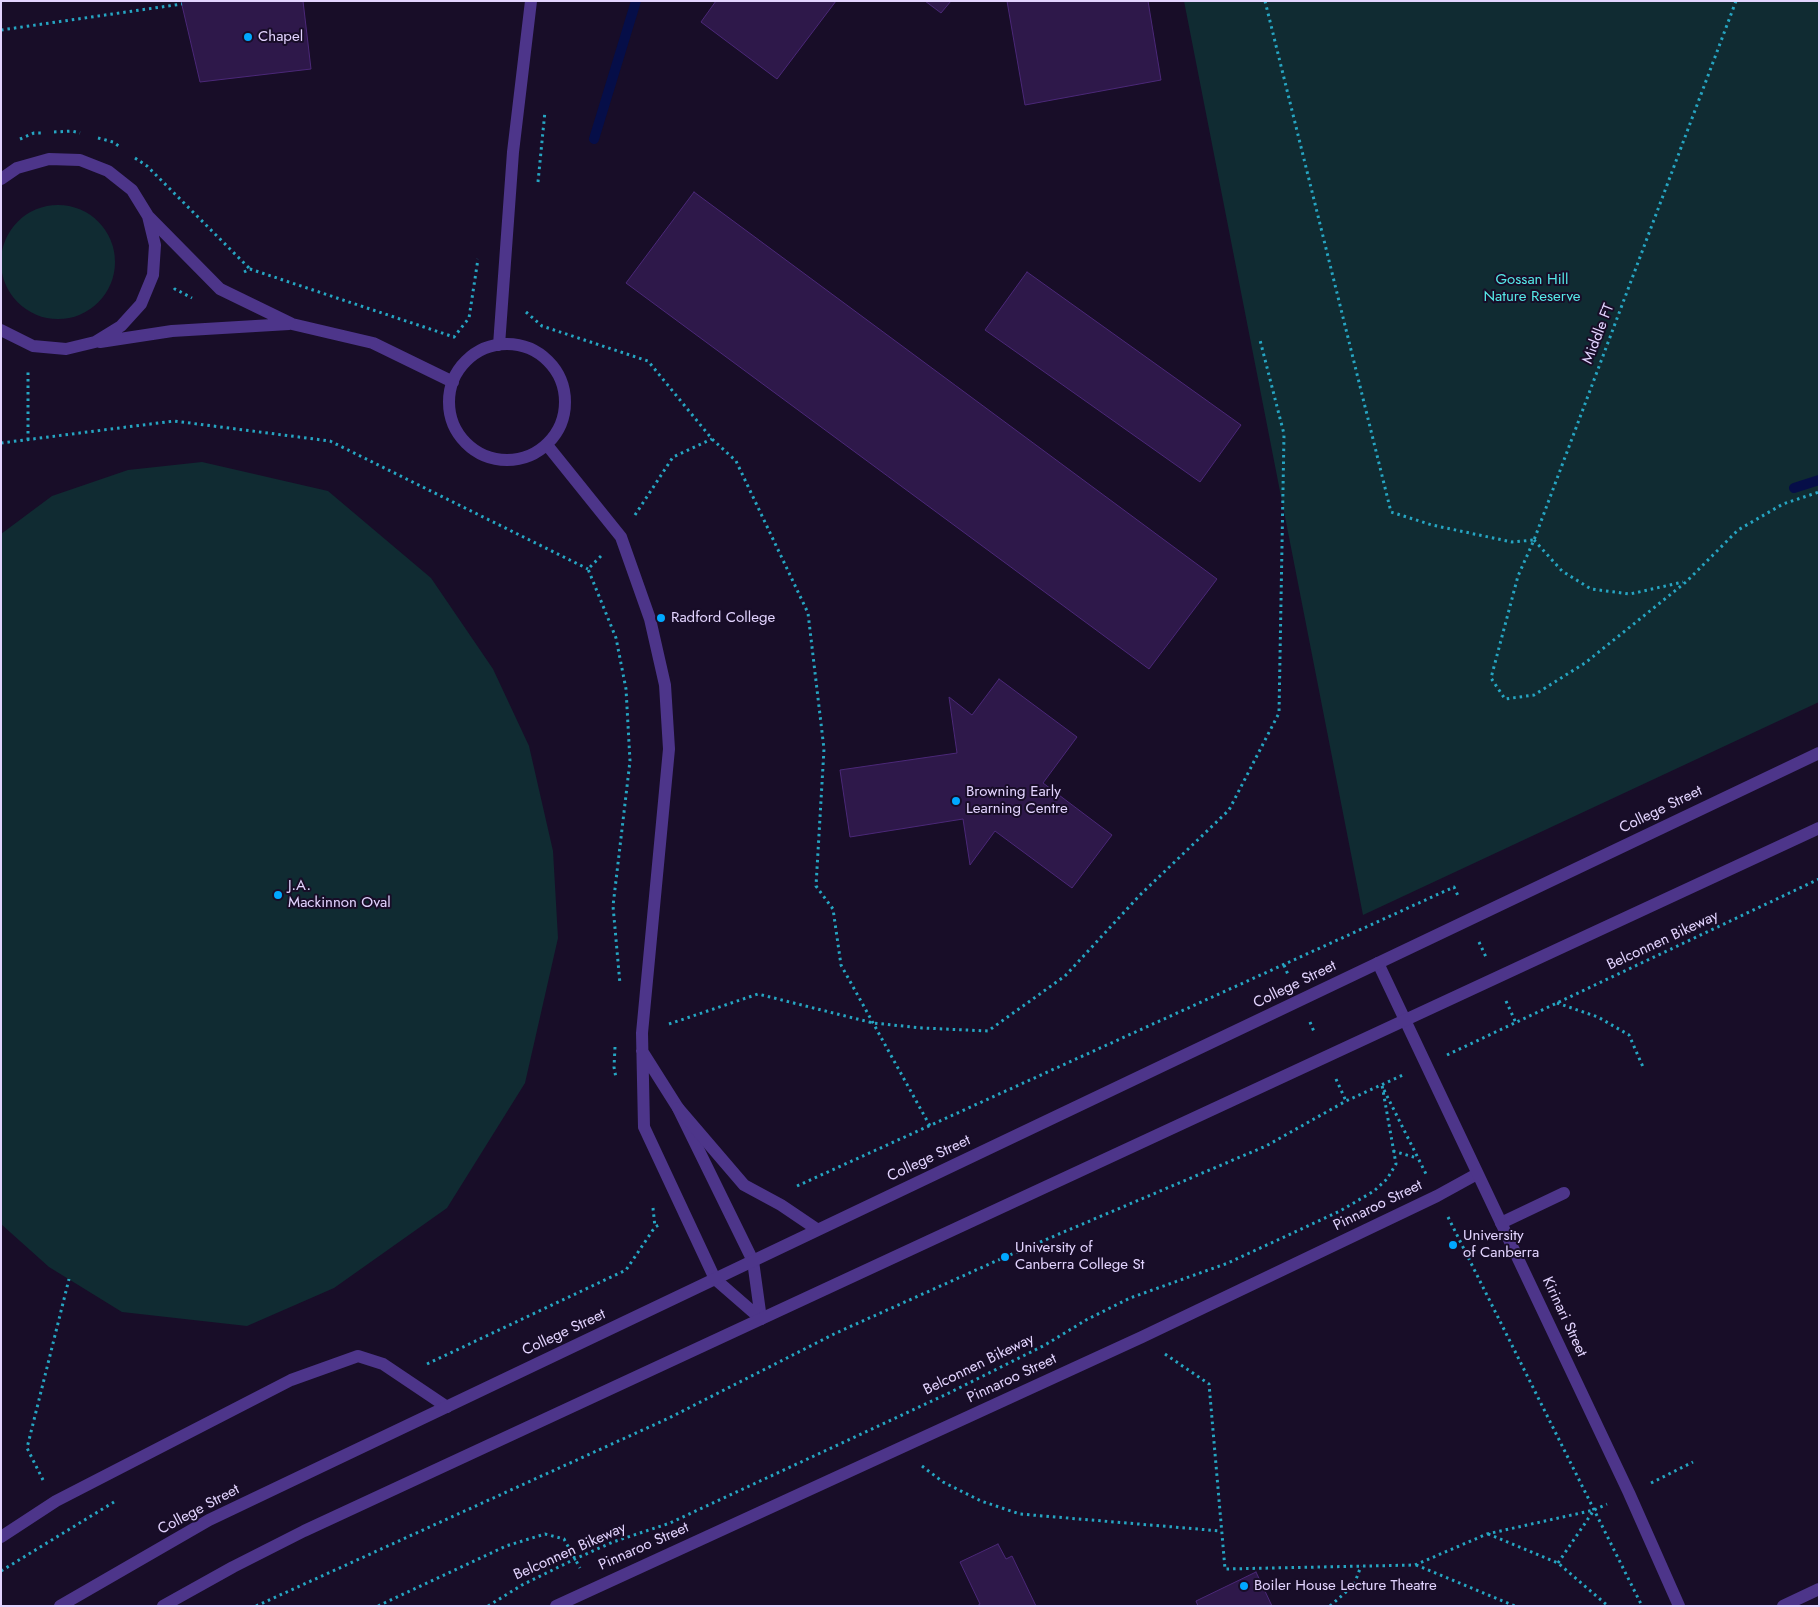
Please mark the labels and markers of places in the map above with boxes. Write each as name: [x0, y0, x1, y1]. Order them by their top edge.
place label: Chapel: [258, 28, 303, 46]
marker: Chapel: [242, 31, 254, 43]
place label: Radford College: [671, 609, 775, 627]
marker: Radford College: [655, 612, 667, 624]
place label: Browning Early Learning Centre: [966, 783, 1068, 818]
marker: Browning Early Learning Centre: [950, 795, 962, 807]
place label: J.A. Mackinnon Oval: [288, 877, 391, 912]
marker: J.A. Mackinnon Oval: [272, 889, 284, 901]
place label: University of Canberra: [1463, 1227, 1539, 1262]
place label: University of Canberra College St: [1015, 1239, 1144, 1274]
marker: University of Canberra: [1447, 1239, 1459, 1251]
marker: University of Canberra College St: [999, 1251, 1011, 1263]
place label: Boiler House Lecture Theatre: [1254, 1577, 1437, 1595]
marker: Boiler House Lecture Theatre: [1238, 1580, 1250, 1592]

